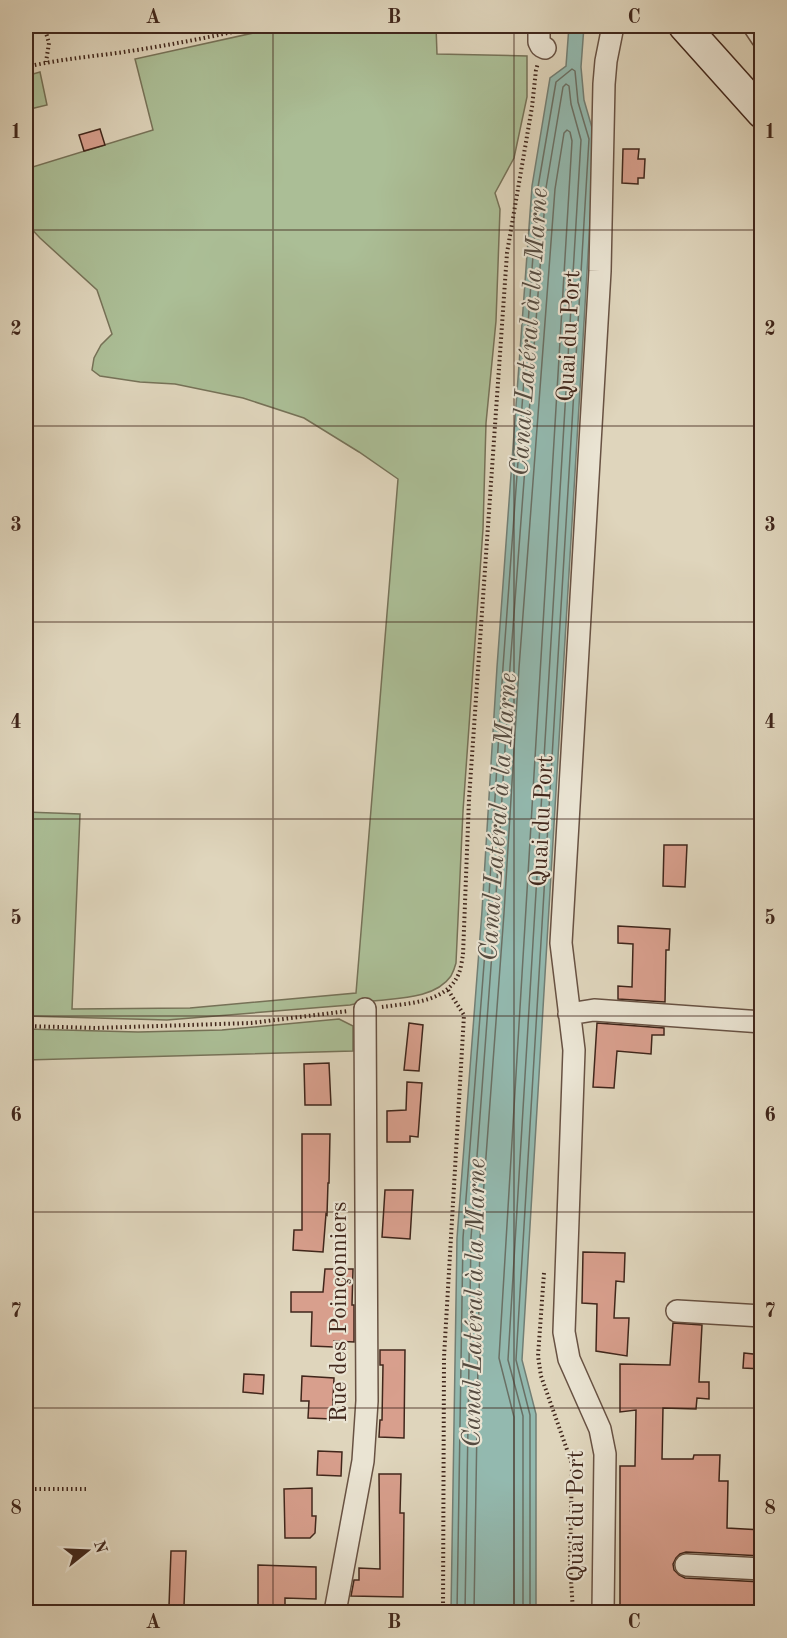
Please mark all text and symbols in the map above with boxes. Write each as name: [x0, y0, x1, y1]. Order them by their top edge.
text: A: [145, 8, 161, 28]
text: B: [387, 8, 401, 28]
text: C: [627, 8, 641, 28]
text: 1: [10, 123, 22, 143]
text: 1: [764, 123, 776, 143]
water label: Canal Latéral à la Marne: [507, 187, 553, 477]
street label: Quai du Port: [555, 269, 585, 403]
text: 2: [10, 320, 22, 340]
text: 2: [764, 320, 776, 340]
text: 3: [10, 516, 22, 536]
text: 3: [764, 516, 776, 536]
water label: Canal Latéral à la Marne: [476, 672, 522, 962]
text: 4: [10, 713, 22, 733]
text: 4: [764, 713, 776, 733]
street label: Quai du Port: [528, 754, 558, 888]
text: 5: [10, 908, 22, 929]
text: 5: [764, 908, 776, 929]
text: 6: [10, 1106, 22, 1126]
text: 6: [764, 1106, 776, 1126]
water label: Canal Latéral à la Marne: [459, 1158, 491, 1448]
street label: Rue des Poinçonniers: [328, 1202, 352, 1422]
text: 7: [10, 1302, 22, 1322]
text: 7: [764, 1302, 776, 1322]
street label: Quai du Port: [565, 1450, 589, 1582]
text: 8: [10, 1499, 22, 1519]
text: 8: [764, 1499, 776, 1519]
north arrow: [57, 1521, 117, 1581]
text: N: [90, 1539, 109, 1556]
text: A: [145, 1613, 161, 1633]
text: B: [387, 1613, 401, 1633]
text: C: [627, 1613, 641, 1633]

